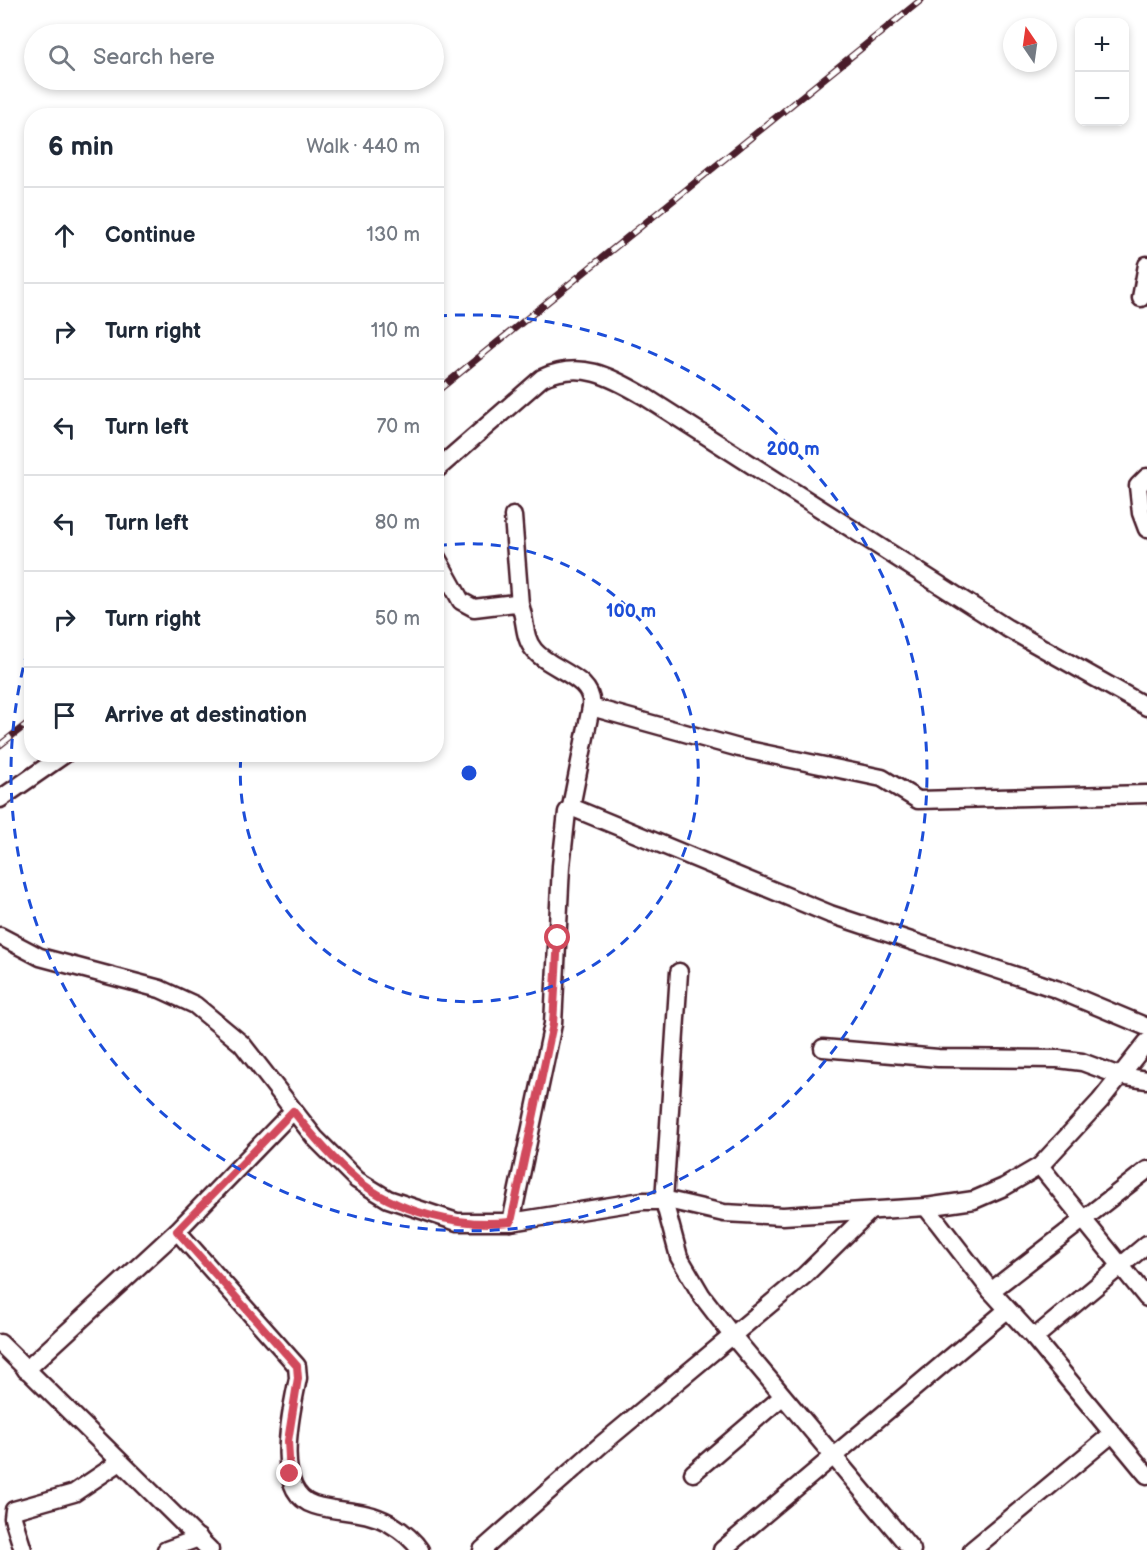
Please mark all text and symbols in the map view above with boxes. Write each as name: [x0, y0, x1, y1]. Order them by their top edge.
north arrow: [1003, 18, 1057, 72]
map controls: [1075, 18, 1129, 126]
button: +: [1075, 18, 1129, 72]
search box: [24, 24, 444, 90]
icon: search: [45, 41, 78, 74]
text: Search here: [93, 44, 215, 71]
button: −: [1075, 72, 1129, 126]
text: 6 min: [48, 132, 114, 163]
text: Walk · 440 m: [306, 135, 420, 159]
icon: ahead: [48, 219, 81, 252]
text: Continue: [105, 222, 195, 249]
text: 130 m: [366, 223, 420, 247]
icon: right: [48, 315, 81, 348]
text: Turn right: [105, 318, 201, 345]
text: 110 m: [371, 319, 420, 343]
icon: left: [48, 411, 81, 444]
text: Turn left: [105, 414, 189, 441]
text: 70 m: [376, 415, 420, 439]
text: 200 m: [766, 439, 820, 460]
icon: left: [48, 507, 81, 540]
text: Turn left: [105, 510, 189, 537]
text: 80 m: [375, 511, 420, 535]
text: 100 m: [606, 601, 656, 622]
icon: right: [48, 603, 81, 636]
text: Turn right: [105, 606, 201, 633]
text: 50 m: [375, 607, 420, 631]
icon: arrive: [48, 699, 81, 732]
text: Arrive at destination: [105, 702, 307, 729]
centre of rings: [459, 763, 479, 783]
route start: [544, 924, 570, 950]
route end: [276, 1460, 302, 1486]

